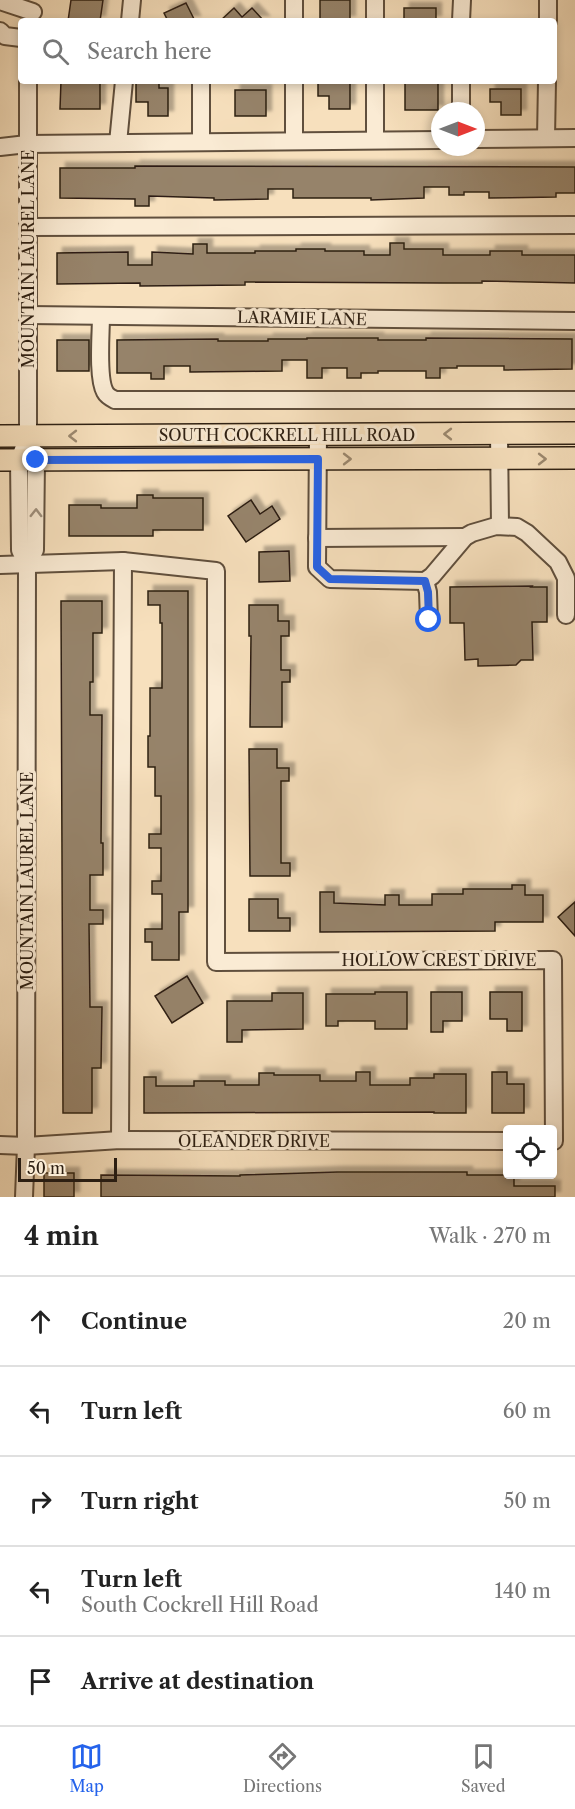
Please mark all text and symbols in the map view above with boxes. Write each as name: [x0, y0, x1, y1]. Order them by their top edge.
search box: [18, 18, 557, 84]
icon: search: [39, 35, 72, 68]
text: Search here: [87, 38, 212, 65]
north arrow: [431, 102, 485, 156]
street label: MOUNTAIN LAUREL LANE: [18, 150, 38, 368]
street label: LARAMIE LANE: [237, 307, 367, 329]
street label: SOUTH COCKRELL HILL ROAD: [159, 425, 415, 445]
one-way arrow: [444, 428, 453, 440]
one-way arrow: [68, 430, 77, 442]
route end: [22, 446, 48, 472]
one-way arrow: [342, 453, 351, 465]
one-way arrow: [537, 453, 546, 465]
one-way arrow: [30, 509, 42, 518]
route start: [415, 606, 441, 632]
street label: MOUNTAIN LAUREL LANE: [17, 772, 37, 990]
street label: HOLLOW CREST DRIVE: [341, 950, 537, 970]
map controls: [503, 1125, 557, 1179]
button: locate: [503, 1125, 557, 1179]
street label: OLEANDER DRIVE: [178, 1131, 330, 1151]
scale bar: [18, 1155, 117, 1182]
text: 50 m: [27, 1158, 65, 1178]
text: 4 min: [24, 1220, 99, 1252]
text: Walk · 270 m: [429, 1224, 551, 1248]
icon: ahead: [24, 1305, 57, 1338]
text: Continue: [81, 1308, 187, 1335]
text: 20 m: [503, 1309, 551, 1333]
icon: left: [24, 1395, 57, 1428]
text: Turn left: [81, 1398, 182, 1425]
text: 60 m: [503, 1399, 551, 1423]
icon: right: [24, 1485, 57, 1518]
text: Turn right: [81, 1488, 199, 1515]
text: 50 m: [504, 1489, 551, 1513]
text: Turn left: [81, 1566, 182, 1593]
icon: left: [24, 1575, 57, 1608]
text: 140 m: [494, 1579, 551, 1603]
text: South Cockrell Hill Road: [81, 1593, 319, 1617]
icon: arrive: [24, 1665, 57, 1698]
text: Arrive at destination: [81, 1668, 314, 1695]
tab: Map: [70, 1740, 104, 1796]
tab: Directions: [243, 1740, 322, 1796]
tab: Saved: [461, 1740, 505, 1796]

